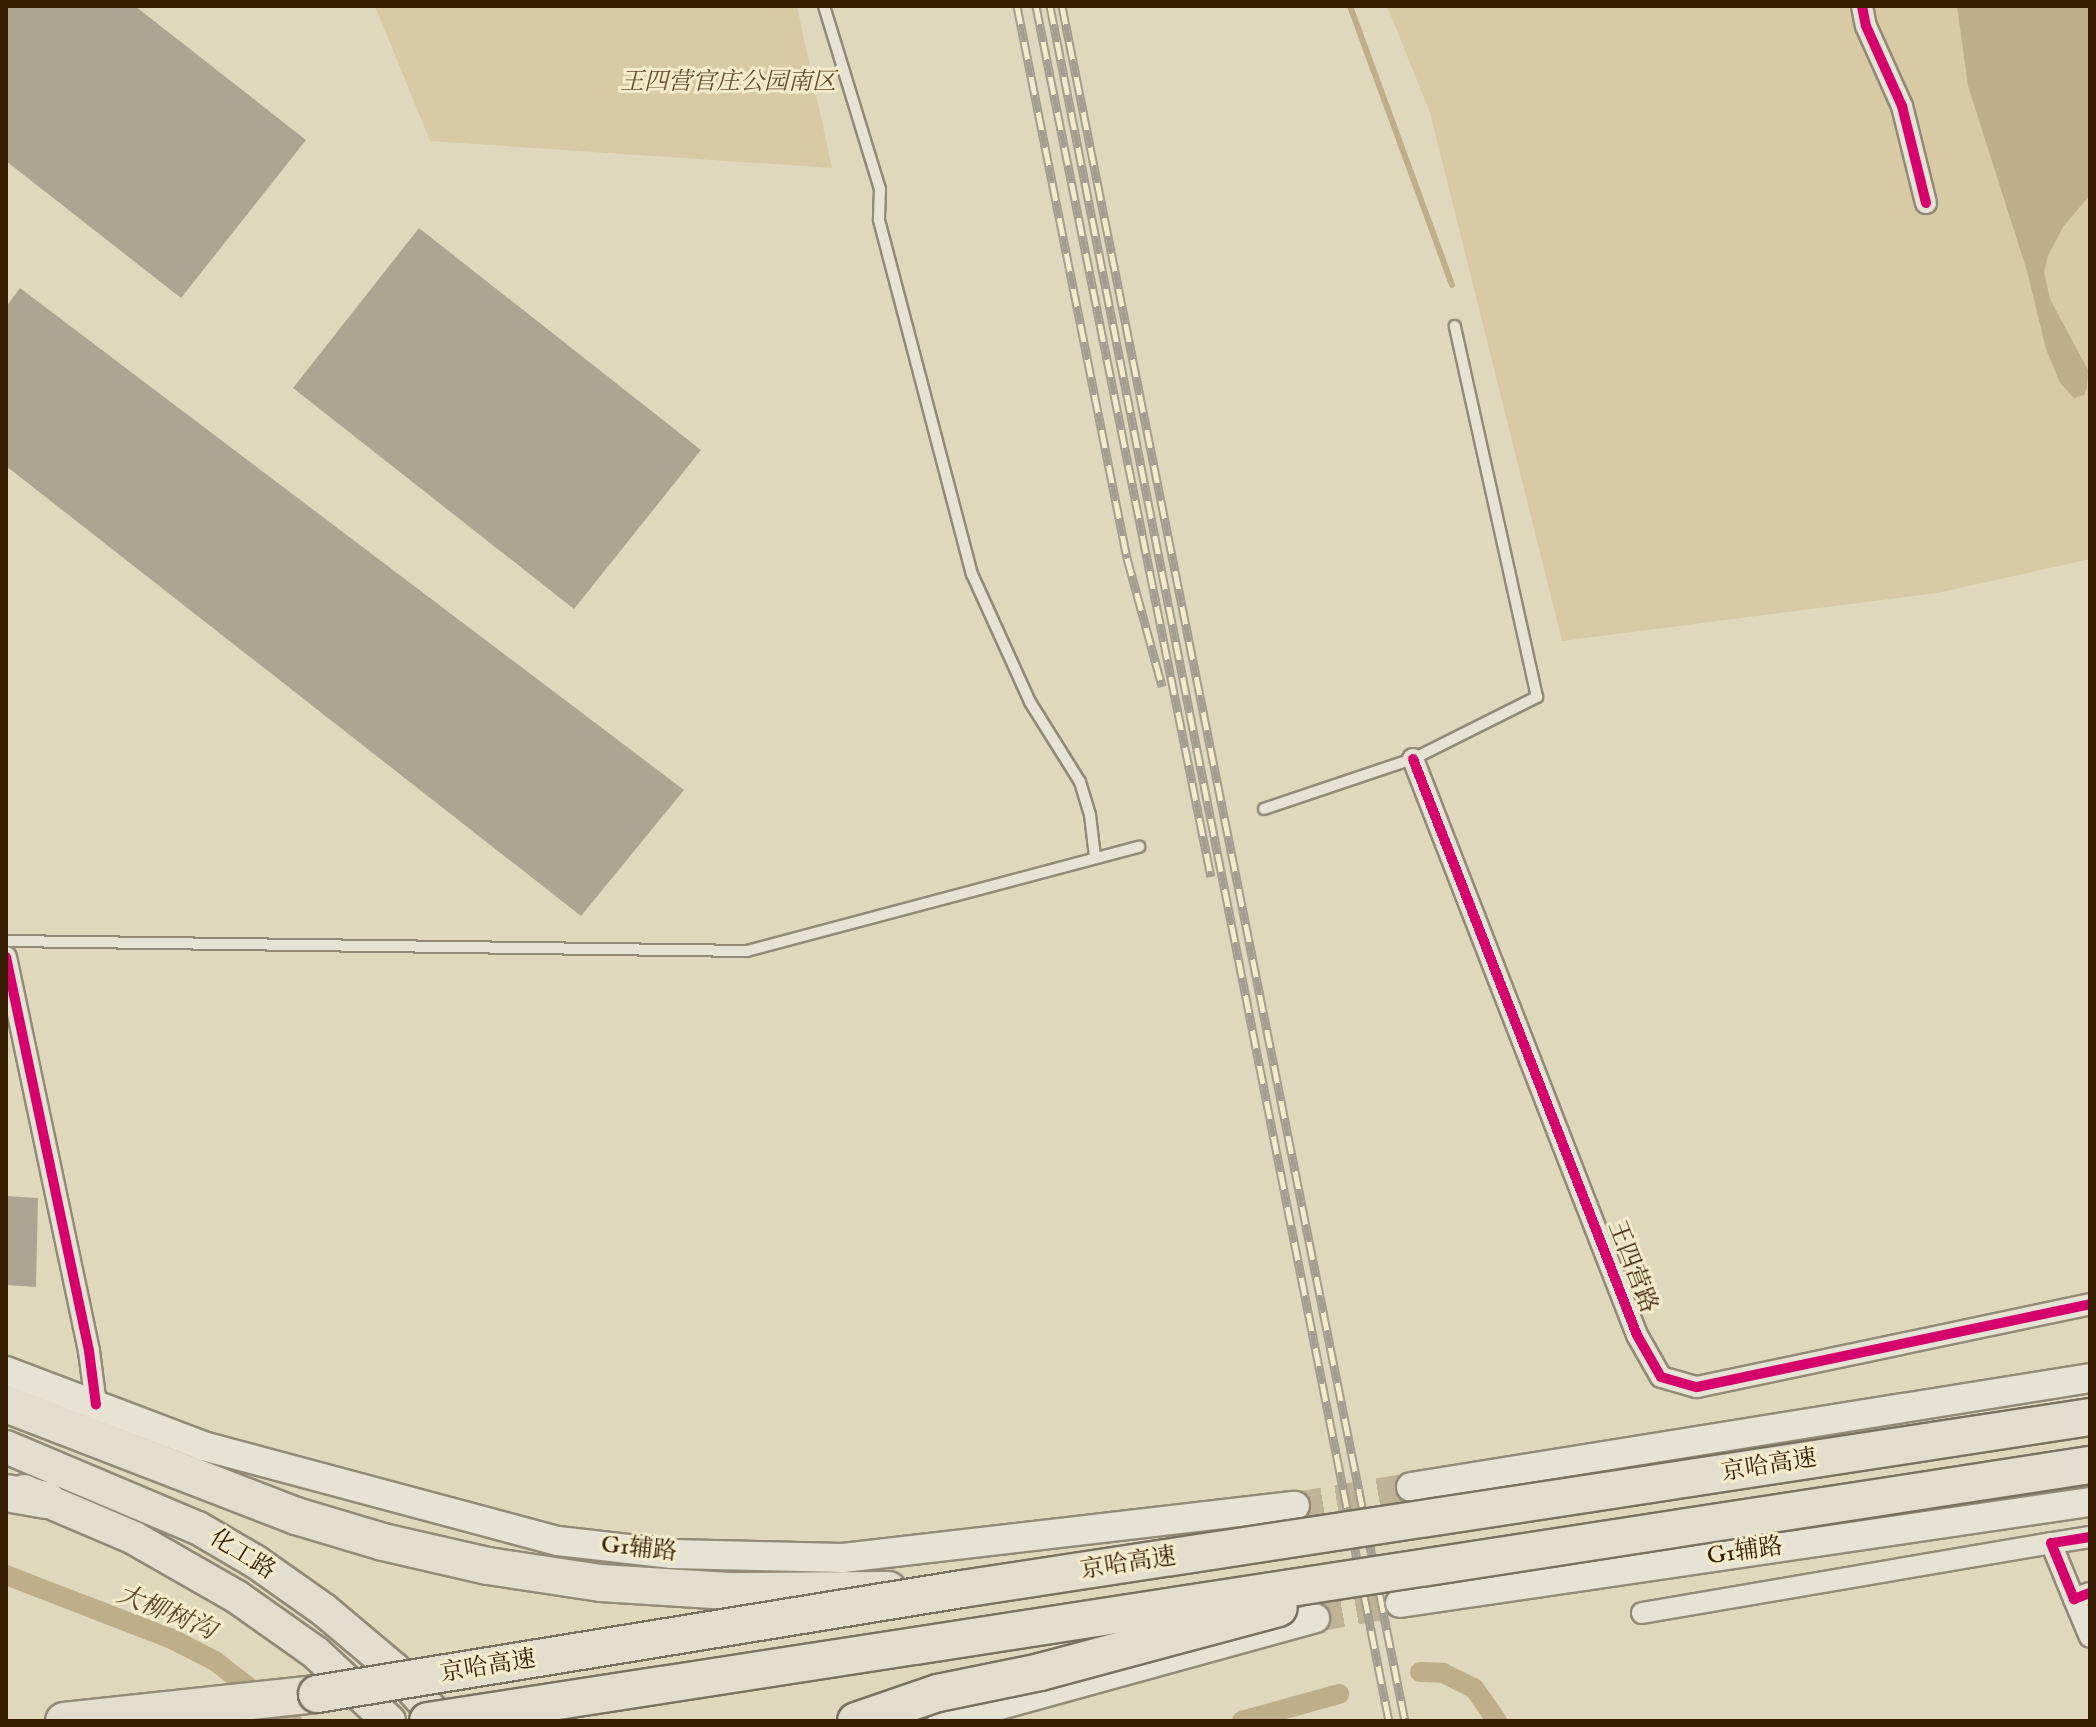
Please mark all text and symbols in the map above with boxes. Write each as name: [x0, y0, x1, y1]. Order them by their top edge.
park label: 王四营官庄公园南区: [620, 69, 836, 97]
street label: 王四营路: [1601, 1217, 1663, 1317]
street label: 京哈高速: [1719, 1444, 1819, 1488]
street label: 化工路: [204, 1524, 280, 1586]
street label: G1辅路: [600, 1531, 678, 1567]
street label: G1辅路: [1705, 1532, 1785, 1572]
street label: 京哈高速: [1078, 1542, 1178, 1586]
water label: 大柳树沟: [112, 1579, 220, 1647]
street label: 京哈高速: [438, 1645, 538, 1689]

